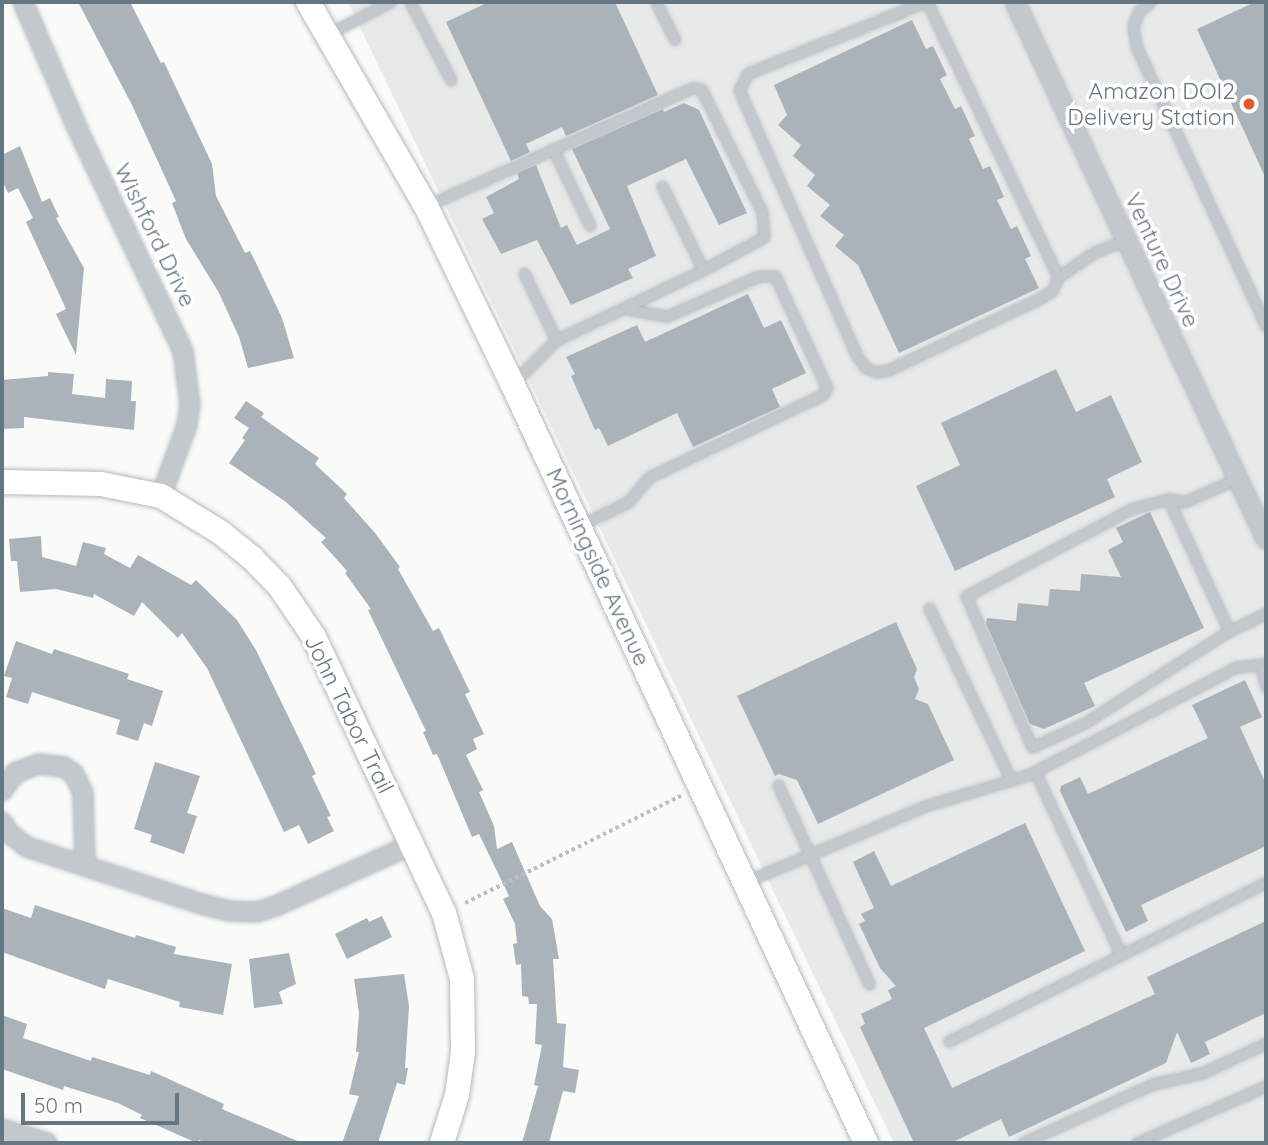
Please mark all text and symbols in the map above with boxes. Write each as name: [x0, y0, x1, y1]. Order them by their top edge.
place label: Amazon DOI2 Delivery Station: [1067, 77, 1235, 131]
marker: Amazon DOI2 Delivery Station: [1241, 96, 1257, 112]
street label: Wishford Drive: [108, 159, 202, 311]
street label: Venture Drive: [1119, 188, 1205, 332]
street label: Morningside Avenue: [540, 464, 656, 670]
street label: John Tabor Trail: [299, 630, 399, 798]
scale bar: [24, 1078, 182, 1122]
text: 50 m: [34, 1092, 83, 1118]

